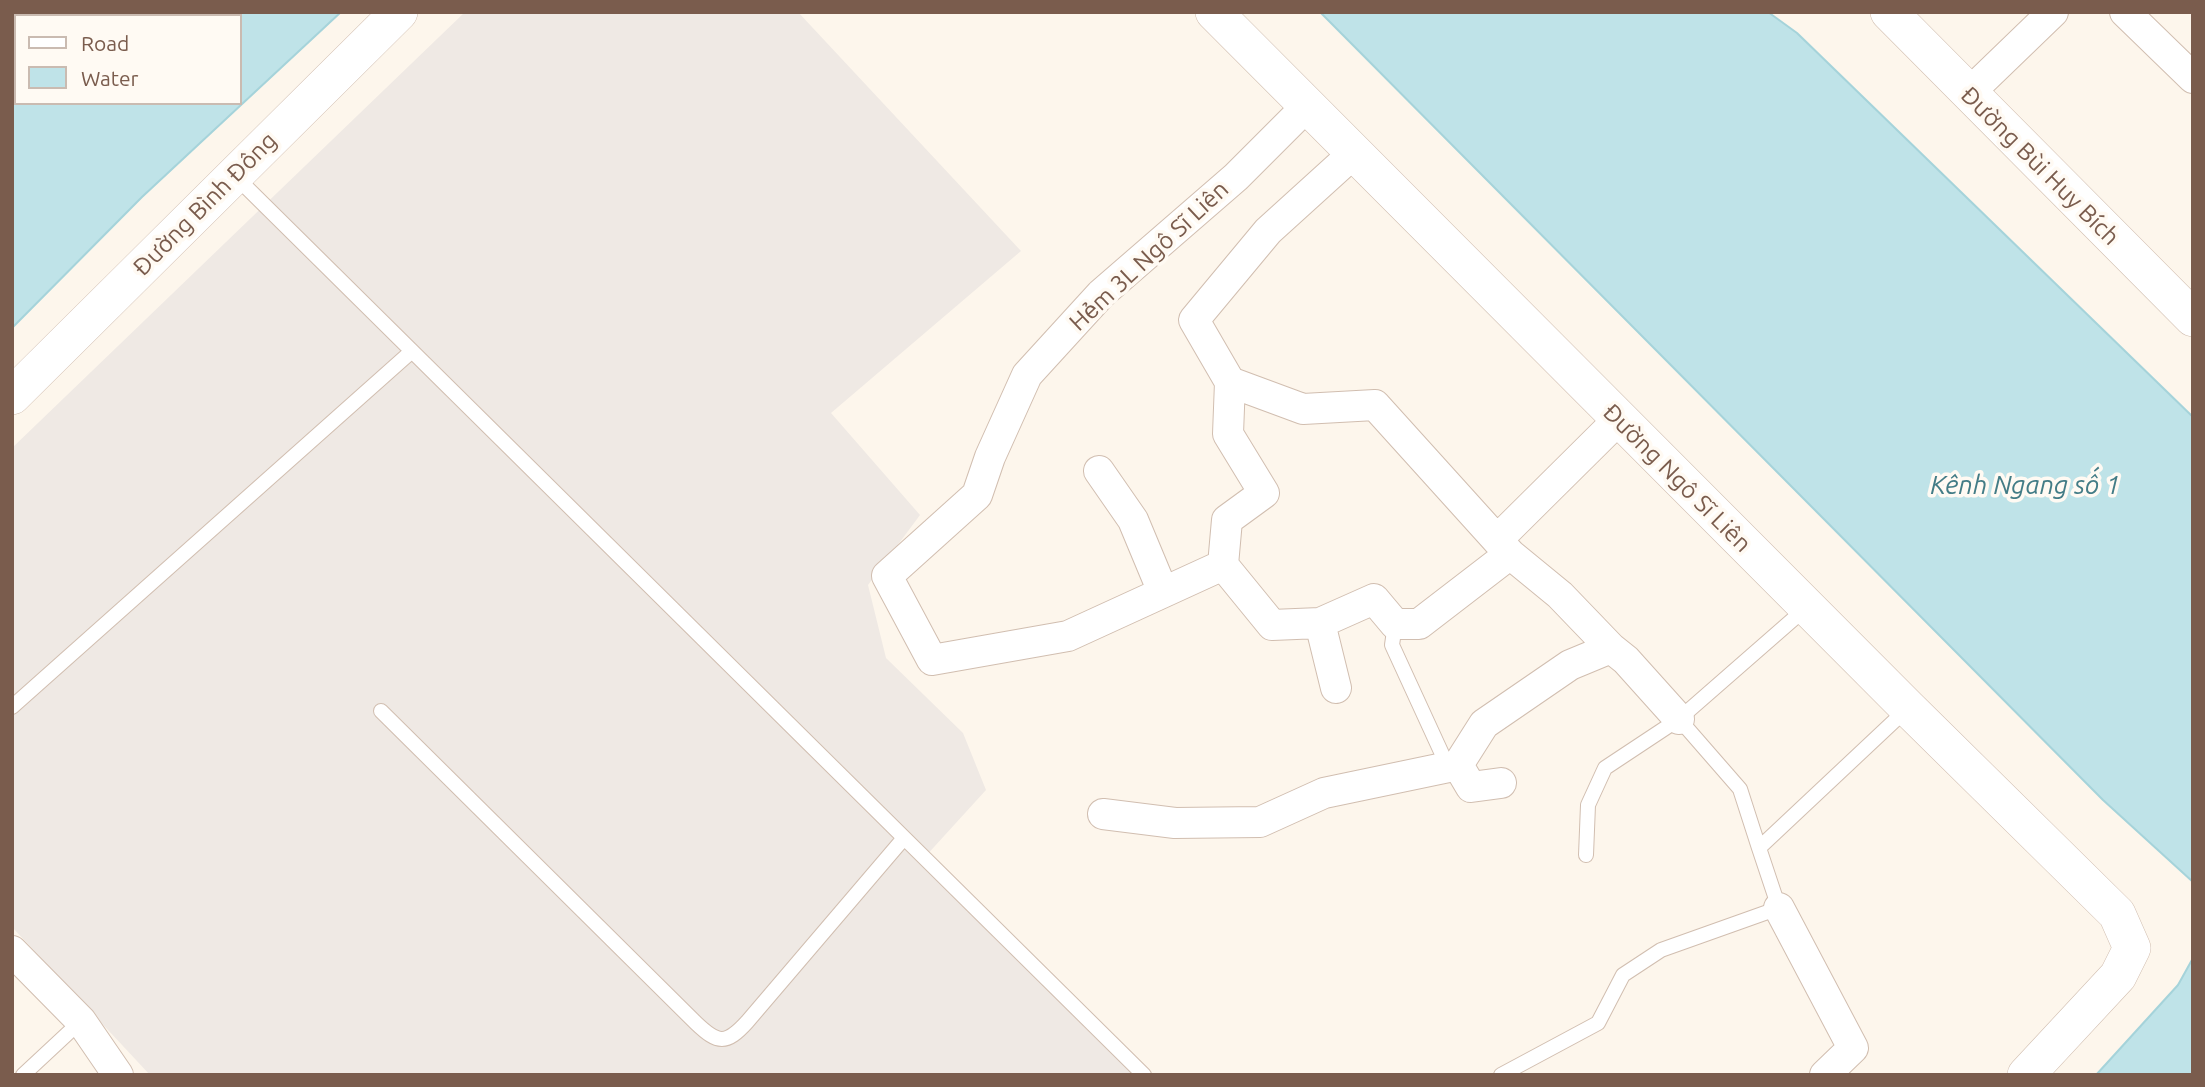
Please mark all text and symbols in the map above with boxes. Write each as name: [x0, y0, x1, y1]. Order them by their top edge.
legend: [14, 14, 242, 105]
text: Road: [81, 31, 129, 55]
text: Water: [81, 66, 139, 90]
street label: Đường Bùi Huy Bích: [1955, 81, 2125, 251]
street label: Đường Bình Đông: [127, 126, 283, 282]
street label: Hẻm 3L Ngô Sĩ Liên: [1064, 175, 1234, 337]
street label: Đường Ngô Sĩ Liên: [1597, 398, 1757, 558]
water label: Kênh Ngang số 1: [1930, 469, 2120, 501]

